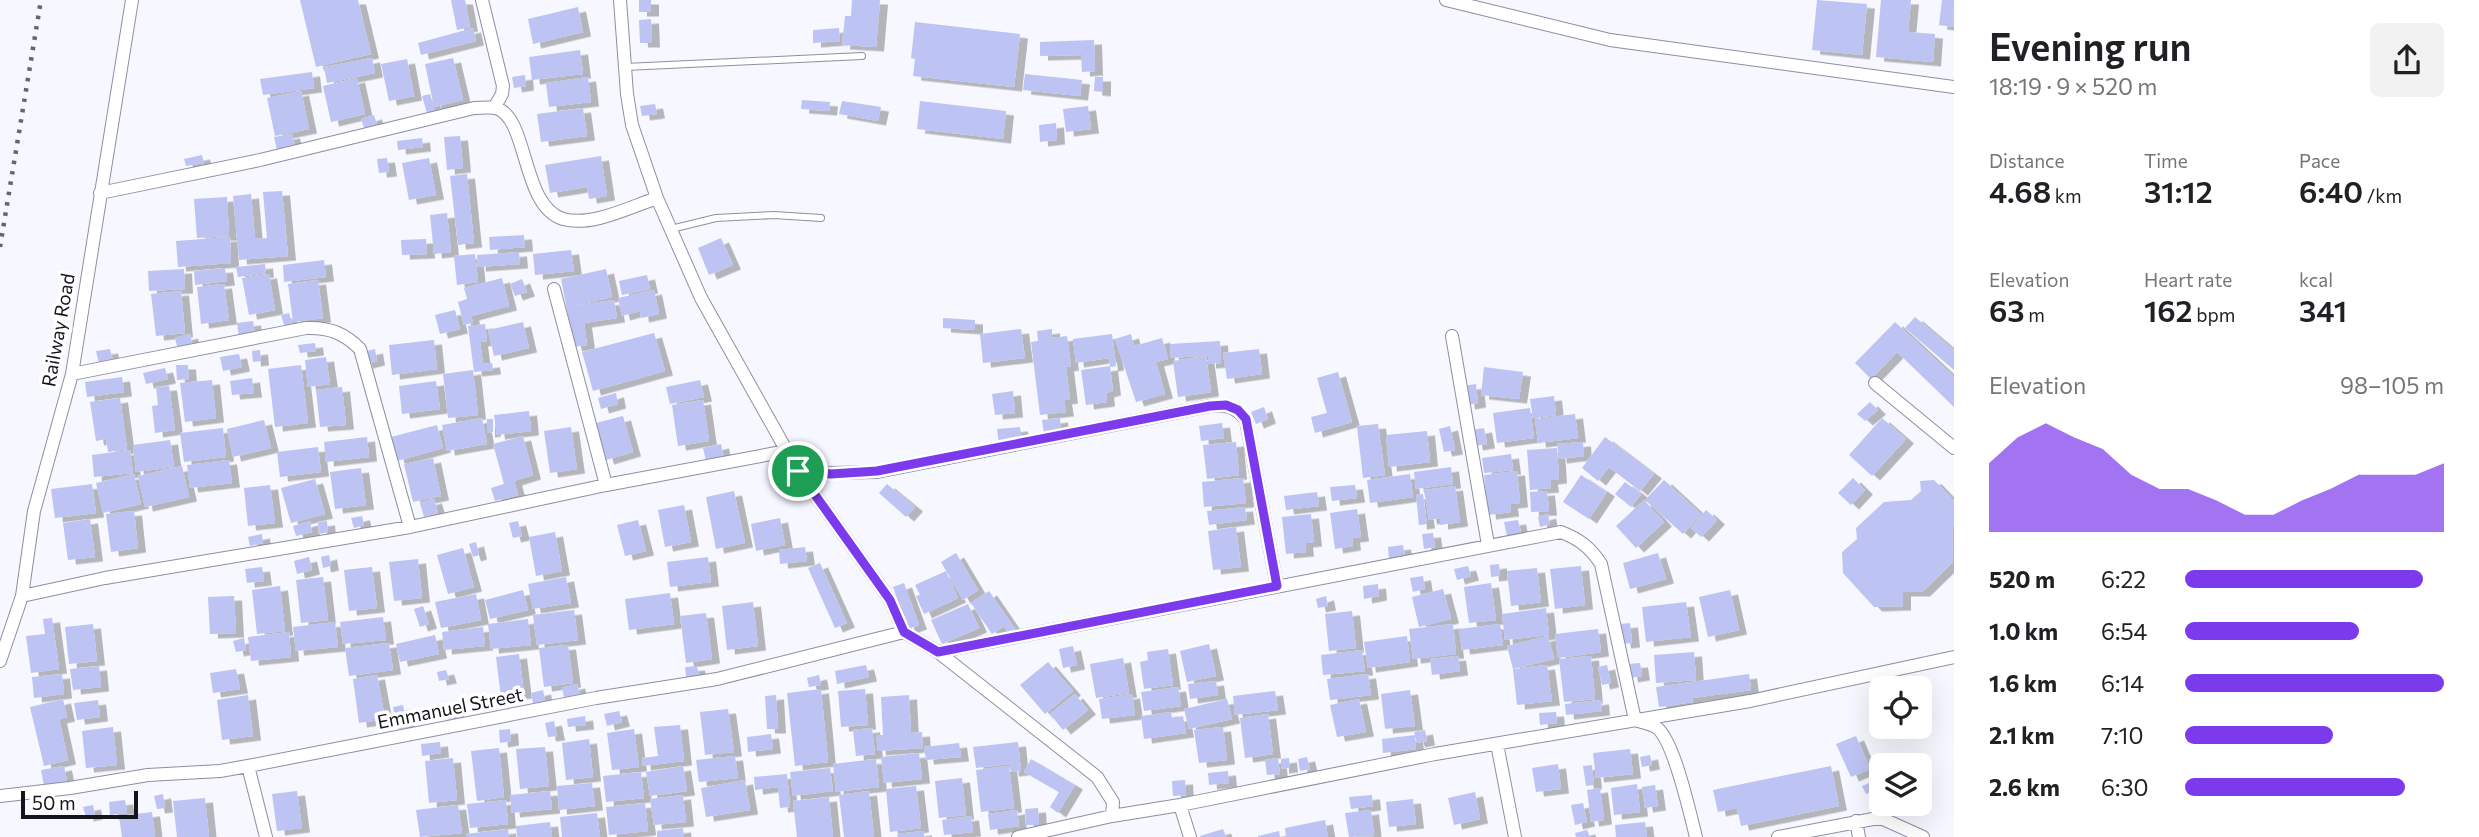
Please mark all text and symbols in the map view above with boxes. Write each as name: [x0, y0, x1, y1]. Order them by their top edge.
text: Evening run: [1989, 22, 2192, 69]
button: share: [2370, 23, 2444, 97]
text: 18:19 · 9 × 520 m: [1989, 72, 2157, 100]
text: Distance: [1989, 149, 2065, 172]
text: Time: [2144, 149, 2188, 172]
text: Pace: [2299, 149, 2340, 172]
text: 4.68: [1989, 172, 2051, 209]
text: 31:12: [2144, 172, 2213, 209]
text: 6:40: [2299, 172, 2363, 209]
text: km: [2051, 184, 2082, 207]
text: /km: [2363, 184, 2402, 207]
text: Elevation: [1989, 268, 2069, 291]
text: Heart rate: [2144, 268, 2232, 291]
text: kcal: [2299, 268, 2333, 291]
street label: Railway Road: [36, 271, 79, 388]
text: 63: [1989, 291, 2025, 328]
text: 162: [2144, 291, 2193, 328]
text: 341: [2299, 291, 2347, 328]
text: m: [2025, 303, 2045, 326]
text: bpm: [2193, 303, 2235, 326]
text: Elevation: [1989, 371, 2086, 399]
text: 98–105 m: [2340, 371, 2444, 399]
pin: [768, 441, 828, 501]
icon: arrive: [779, 452, 817, 490]
text: 520 m: [1989, 565, 2055, 593]
text: 6:22: [2101, 565, 2146, 593]
text: 1.0 km: [1989, 617, 2058, 645]
text: 6:54: [2101, 617, 2147, 645]
text: 1.6 km: [1989, 669, 2057, 697]
text: 6:14: [2101, 669, 2144, 697]
map controls: [1869, 676, 1932, 816]
button: locate: [1869, 676, 1932, 739]
street label: Emmanuel Street: [375, 682, 525, 733]
text: 2.1 km: [1989, 721, 2055, 749]
text: 7:10: [2101, 721, 2143, 749]
button: layers: [1869, 753, 1932, 816]
text: 2.6 km: [1989, 773, 2060, 801]
text: 6:30: [2101, 773, 2149, 801]
scale bar: [21, 788, 138, 820]
text: 50 m: [32, 791, 76, 814]

